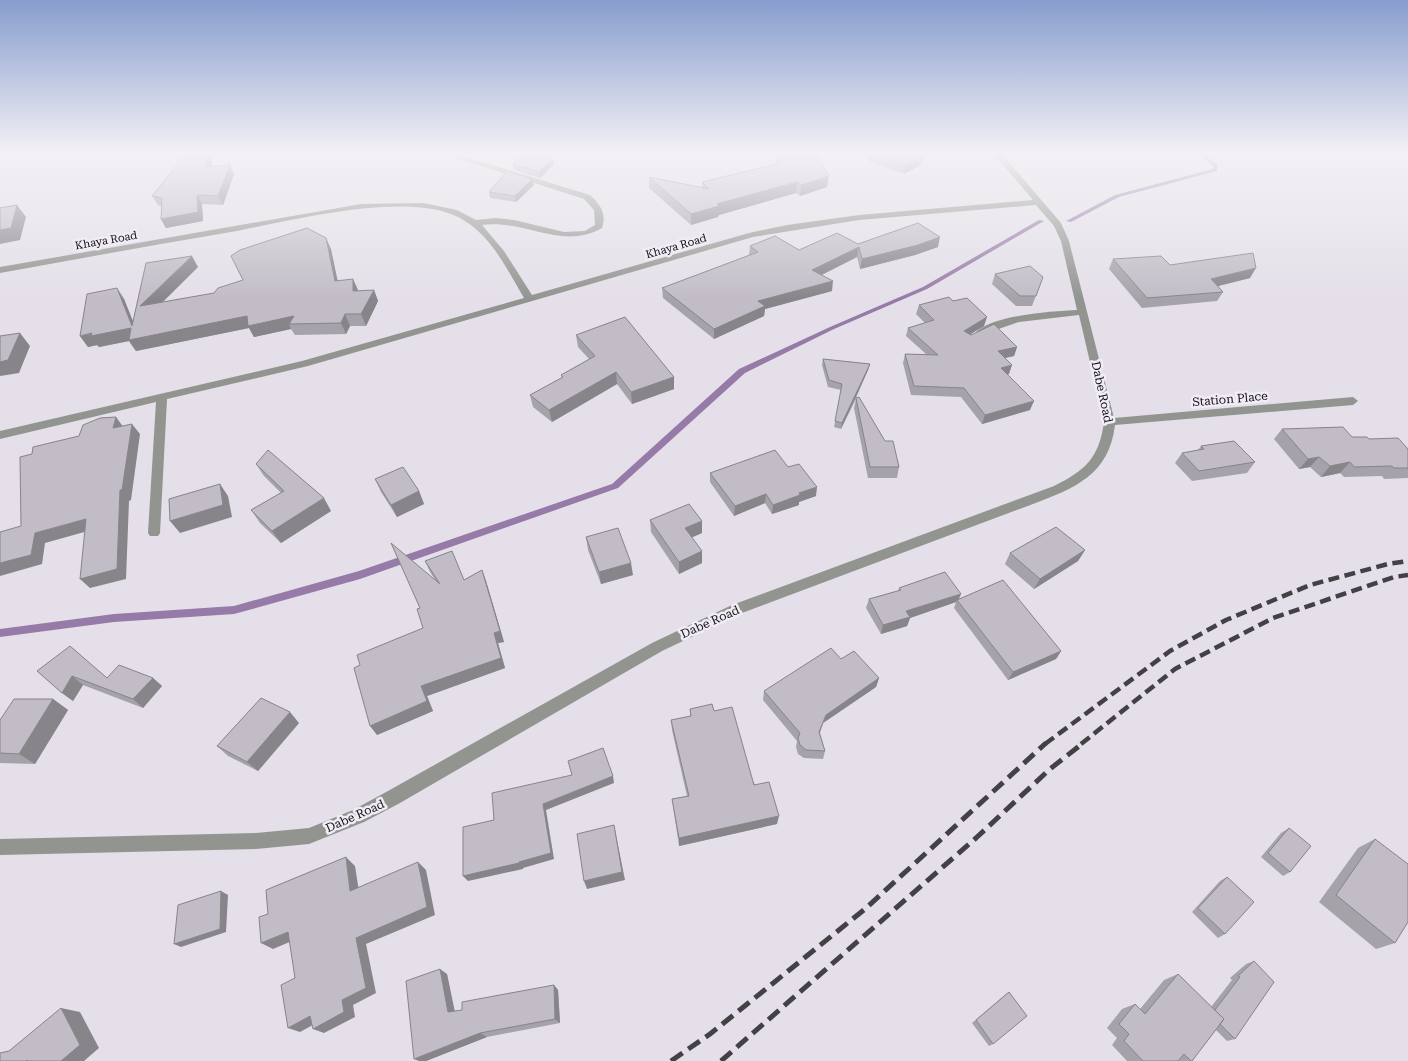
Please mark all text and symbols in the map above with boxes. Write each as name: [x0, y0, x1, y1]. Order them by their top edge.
street label: Khaya Road: [74, 229, 138, 252]
street label: Khaya Road: [644, 232, 708, 261]
street label: Dabe Road: [1089, 360, 1115, 424]
street label: Station Place: [1192, 389, 1269, 409]
street label: Dabe Road: [679, 603, 742, 641]
street label: Dabe Road: [324, 797, 387, 835]

